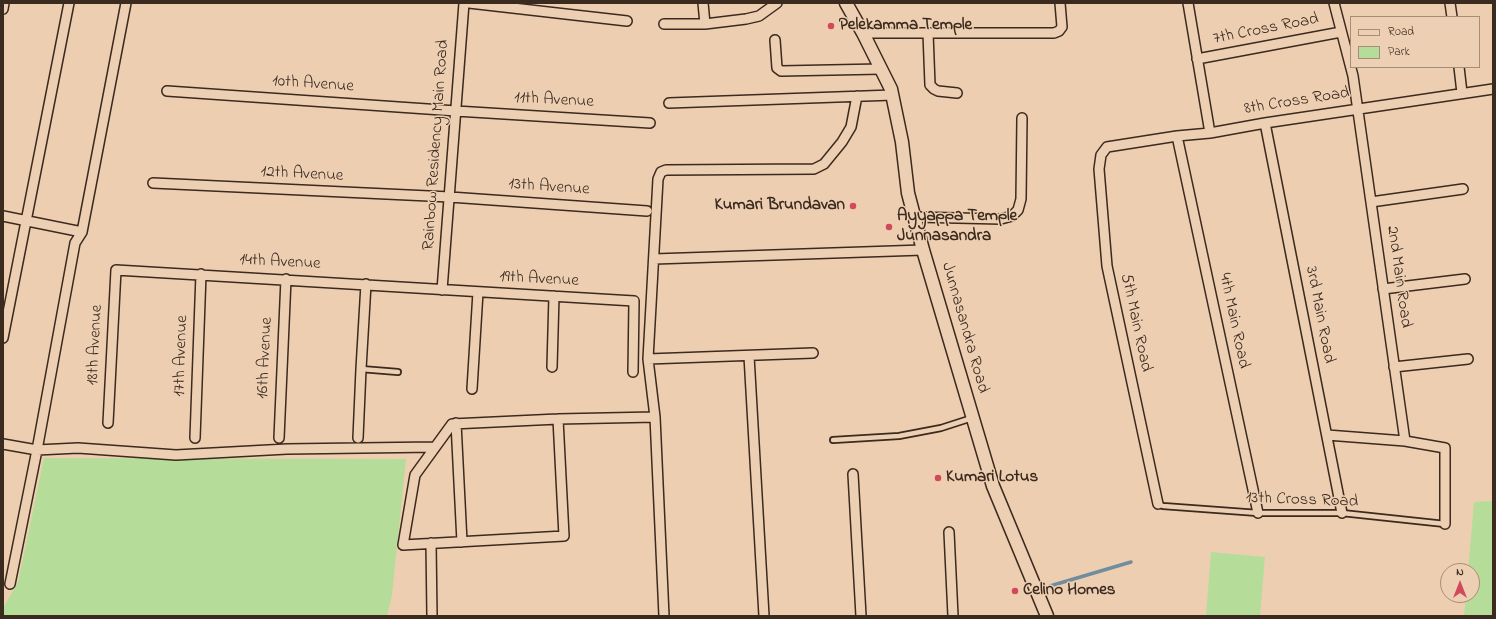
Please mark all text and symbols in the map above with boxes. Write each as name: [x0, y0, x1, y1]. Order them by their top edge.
street label: 7th Cross Road: [1212, 10, 1320, 50]
place label: Pelekamma Temple: [839, 16, 972, 36]
legend: [1350, 16, 1480, 68]
marker: Pelekamma Temple: [826, 21, 836, 31]
text: Road: [1388, 23, 1414, 41]
street label: Rainbow Residency Main Road: [419, 39, 455, 251]
text: Park: [1388, 43, 1410, 61]
street label: 10th Avenue: [272, 72, 354, 98]
street label: 8th Cross Road: [1243, 84, 1351, 120]
street label: 11th Avenue: [514, 89, 594, 113]
street label: 12th Avenue: [260, 163, 344, 187]
street label: 13th Avenue: [508, 175, 590, 201]
place label: Kumari Brundavan: [715, 196, 845, 216]
marker: Kumari Brundavan: [848, 201, 858, 211]
place label: Ayyappa Temple Junnasandra: [897, 207, 1017, 247]
marker: Ayyappa Temple Junnasandra: [884, 222, 894, 232]
street label: 2nd Main Road: [1381, 225, 1415, 329]
street label: 14th Avenue: [239, 251, 321, 275]
street label: Junnasandra Road: [936, 260, 992, 396]
street label: 3rd Main Road: [1300, 265, 1338, 365]
street label: 19th Avenue: [499, 268, 579, 292]
street label: 4th Main Road: [1213, 271, 1253, 371]
street label: 5th Main Road: [1115, 272, 1155, 374]
street label: 18th Avenue: [84, 304, 108, 386]
street label: 17th Avenue: [170, 315, 194, 397]
street label: 16th Avenue: [254, 317, 278, 399]
place label: Kumari Lotus: [946, 468, 1038, 488]
marker: Kumari Lotus: [933, 473, 943, 483]
street label: 13th Cross Road: [1245, 489, 1359, 513]
north arrow: [1440, 563, 1480, 603]
text: N: [1456, 564, 1464, 580]
place label: Celino Homes: [1023, 581, 1116, 601]
marker: Celino Homes: [1010, 586, 1020, 596]

